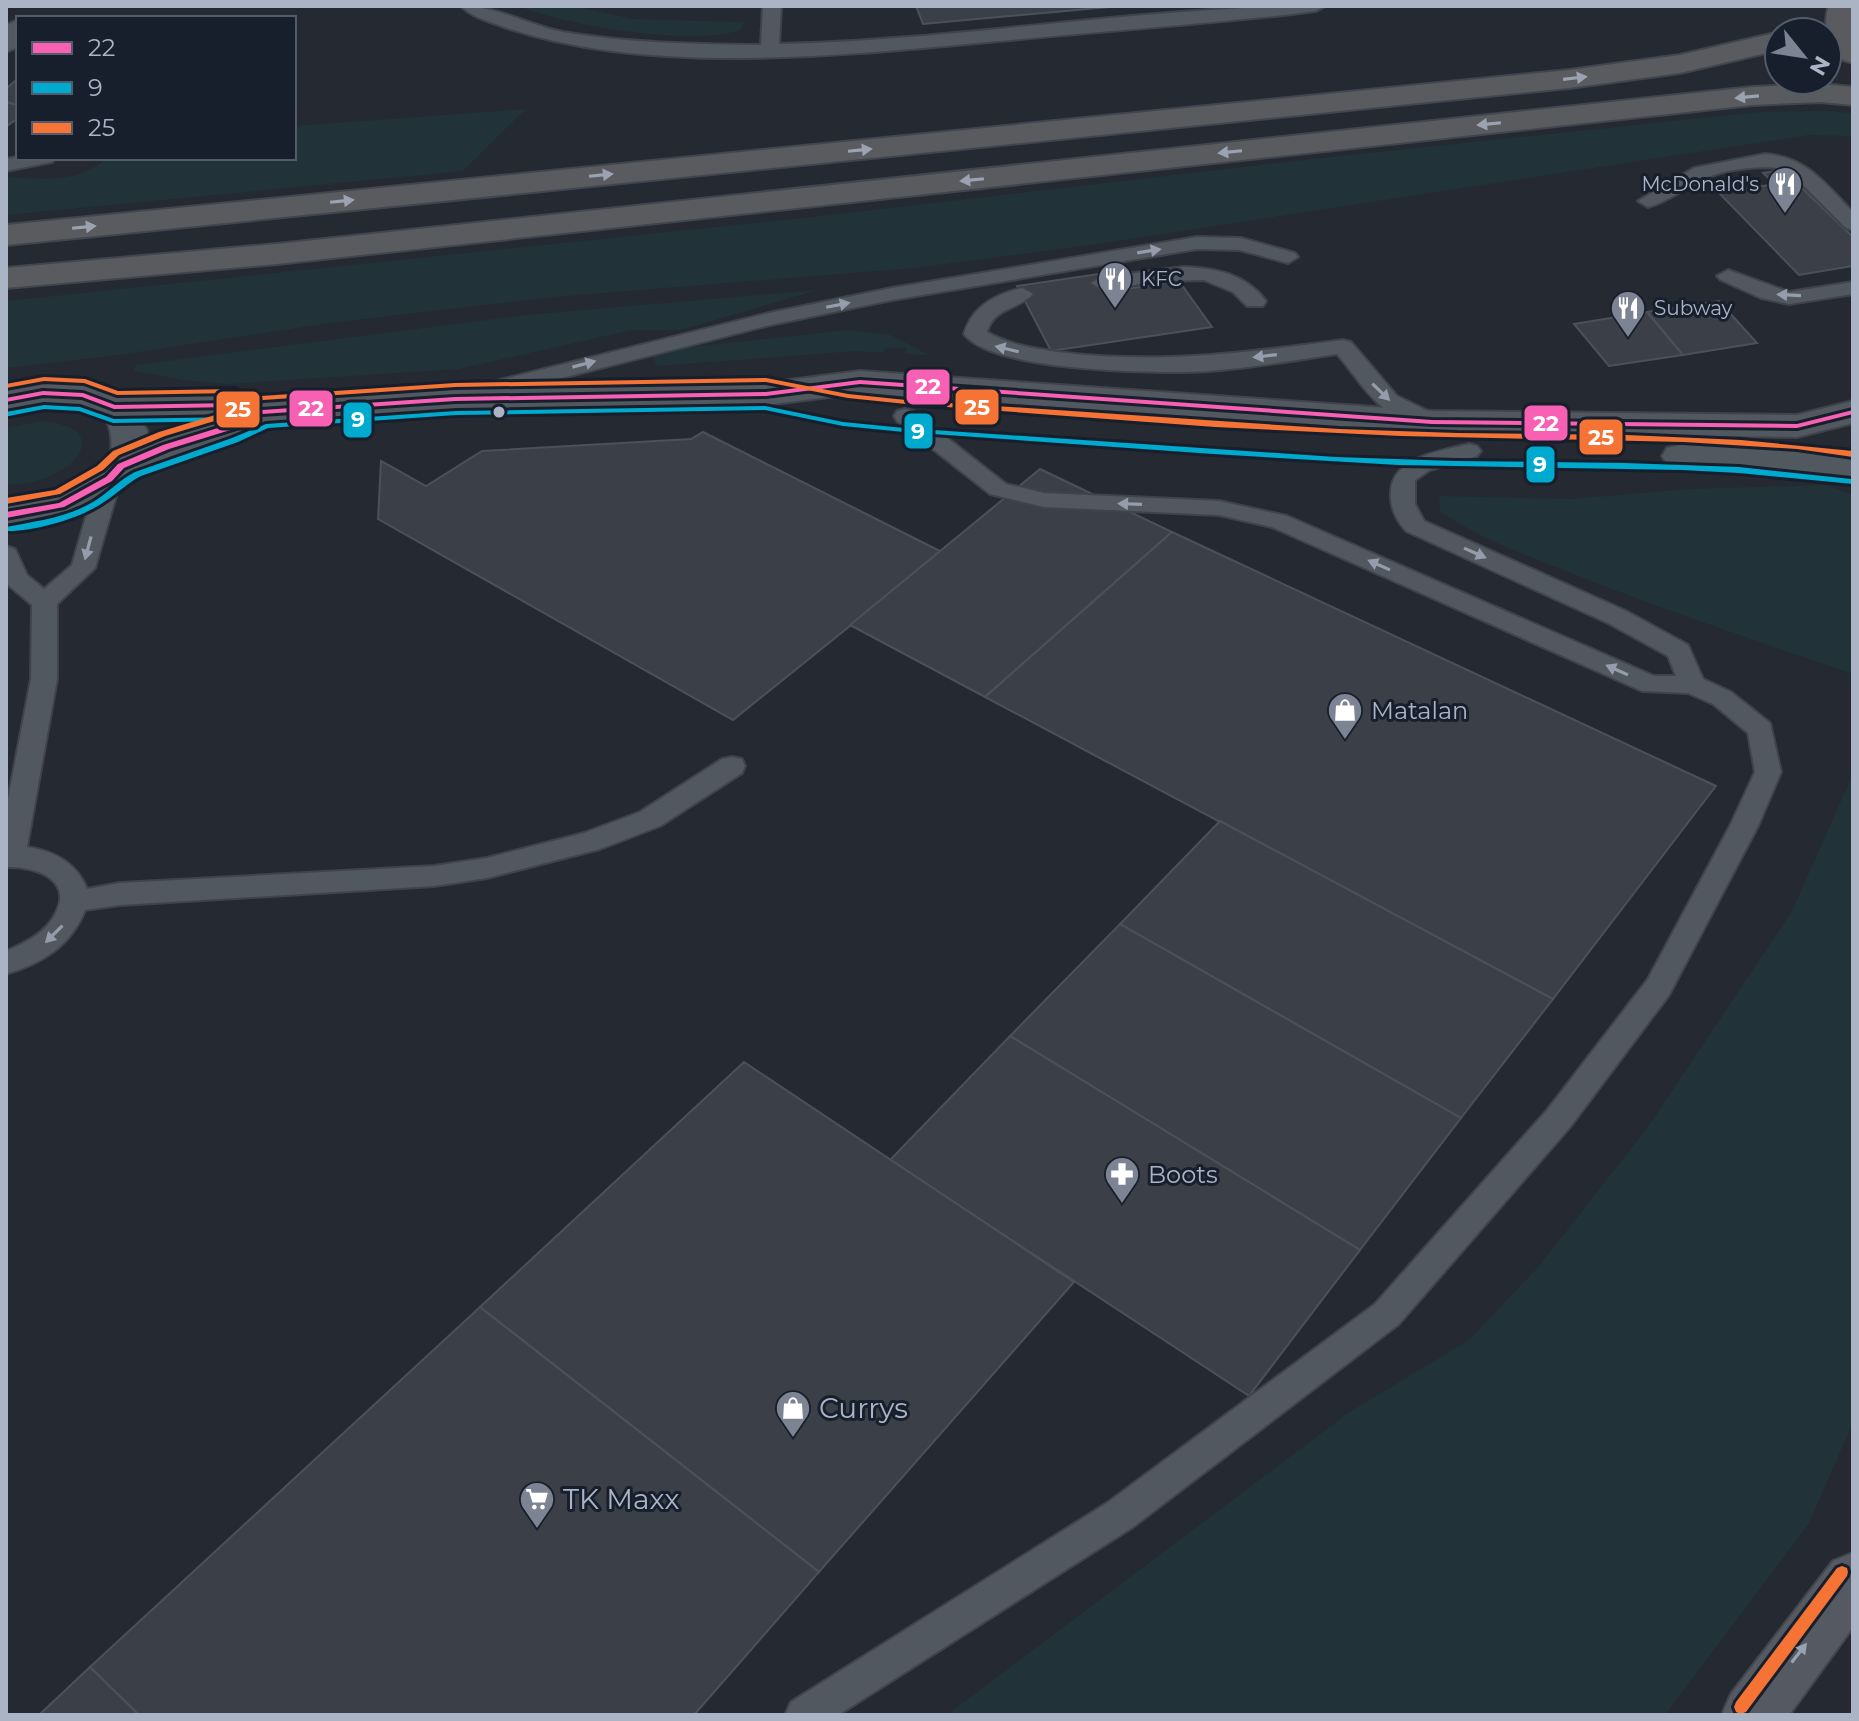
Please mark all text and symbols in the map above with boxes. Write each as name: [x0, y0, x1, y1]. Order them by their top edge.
legend: [16, 16, 296, 160]
north arrow: [1763, 16, 1843, 96]
text: 22: [88, 33, 115, 62]
text: N: [1804, 51, 1836, 80]
one-way arrow: [1563, 72, 1588, 85]
text: 9: [88, 73, 103, 102]
one-way arrow: [1734, 91, 1759, 104]
text: 25: [88, 113, 115, 142]
one-way arrow: [1476, 118, 1501, 131]
one-way arrow: [848, 143, 873, 156]
one-way arrow: [1217, 145, 1242, 158]
restaurant icon: McDonald's: [1766, 165, 1804, 215]
one-way arrow: [589, 169, 614, 182]
place label: McDonald's: [1642, 172, 1759, 196]
one-way arrow: [959, 173, 984, 186]
one-way arrow: [330, 194, 355, 207]
one-way arrow: [72, 221, 97, 234]
one-way arrow: [1137, 245, 1162, 257]
restaurant icon: KFC: [1096, 260, 1134, 310]
place label: KFC: [1141, 267, 1182, 291]
restaurant icon: Subway: [1609, 289, 1647, 339]
one-way arrow: [1776, 289, 1801, 302]
place label: Subway: [1654, 296, 1733, 320]
one-way arrow: [825, 298, 850, 311]
one-way arrow: [994, 342, 1019, 355]
one-way arrow: [1252, 350, 1277, 363]
one-way arrow: [572, 358, 597, 370]
line badge: 22: [905, 368, 951, 406]
text: 22: [915, 373, 941, 400]
one-way arrow: [1371, 383, 1390, 401]
line badge: 25: [954, 388, 1000, 426]
line badge: 22: [288, 389, 334, 428]
line badge: 25: [215, 390, 261, 429]
text: 25: [964, 394, 990, 421]
text: 22: [298, 395, 324, 422]
text: 25: [225, 396, 251, 423]
line badge: 9: [342, 401, 373, 439]
unlabelled marker: [491, 404, 507, 420]
line badge: 22: [1523, 404, 1569, 442]
text: 9: [351, 406, 365, 433]
text: 22: [1533, 410, 1559, 437]
line badge: 9: [903, 412, 934, 450]
text: 9: [911, 418, 925, 445]
line badge: 25: [1578, 418, 1624, 456]
text: 25: [1588, 424, 1614, 451]
line badge: 9: [1525, 445, 1556, 484]
text: 9: [1533, 451, 1547, 478]
one-way arrow: [1117, 498, 1142, 511]
one-way arrow: [81, 536, 94, 560]
one-way arrow: [1463, 547, 1487, 560]
one-way arrow: [1368, 558, 1391, 572]
one-way arrow: [1605, 663, 1629, 677]
shop icon: Matalan: [1326, 691, 1364, 741]
place label: Matalan: [1371, 696, 1468, 725]
one-way arrow: [45, 925, 64, 943]
pharmacy icon: Boots: [1103, 1155, 1141, 1205]
place label: Boots: [1148, 1160, 1218, 1189]
shop icon: Currys: [774, 1389, 812, 1439]
place label: Currys: [819, 1391, 908, 1425]
supermarket icon: TK Maxx: [518, 1480, 556, 1530]
place label: TK Maxx: [563, 1482, 680, 1516]
one-way arrow: [1791, 1643, 1807, 1663]

